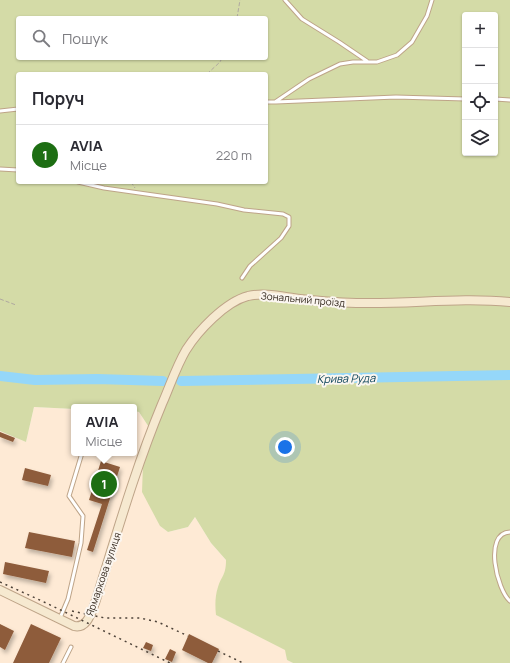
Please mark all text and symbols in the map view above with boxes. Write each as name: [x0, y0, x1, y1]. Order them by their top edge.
map controls: [462, 12, 498, 156]
button: +: [462, 12, 498, 48]
search box: [16, 16, 268, 60]
icon: search: [30, 27, 52, 49]
text: Пошук: [62, 28, 108, 49]
button: −: [462, 48, 498, 84]
button: locate: [462, 84, 498, 120]
text: Поруч: [32, 87, 84, 110]
button: layers: [462, 120, 498, 156]
text: AVIA: [70, 135, 103, 156]
text: 1: [42, 146, 48, 164]
text: 220 m: [216, 146, 252, 164]
text: Місце: [70, 156, 107, 174]
street label: Зональний проїзд: [260, 288, 346, 310]
water label: Крива Руда: [317, 370, 376, 386]
popup: [71, 404, 137, 456]
text: AVIA: [86, 411, 118, 432]
text: Місце: [86, 432, 122, 450]
your location: [275, 437, 295, 457]
pin: 1: [91, 469, 117, 499]
street label: Ярмаркова вулиця: [82, 530, 124, 618]

